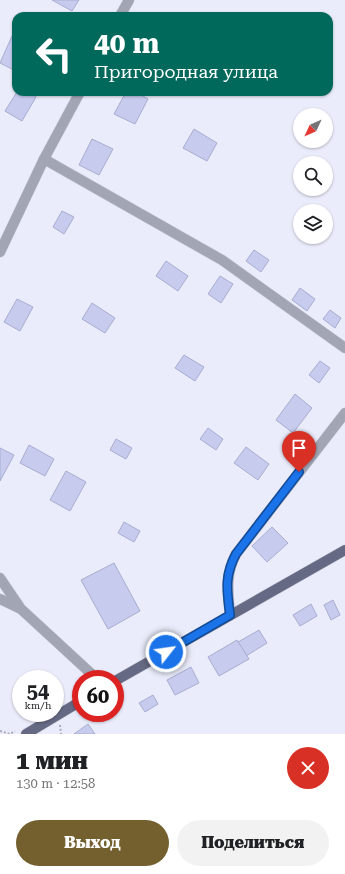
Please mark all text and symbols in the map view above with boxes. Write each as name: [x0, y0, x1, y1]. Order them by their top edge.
text: 40 m: [94, 27, 159, 60]
icon: left: [28, 28, 80, 80]
text: Пригородная улица: [94, 61, 278, 82]
north arrow: [293, 108, 333, 148]
map controls: [293, 108, 333, 244]
button: search: [293, 156, 333, 196]
button: layers: [293, 204, 333, 244]
pin: [282, 431, 316, 472]
icon: arrive: [288, 437, 310, 459]
position arrow: [145, 631, 187, 673]
speed limit sign: 60: [72, 670, 124, 722]
text: 54: [27, 679, 49, 703]
text: km/h: [25, 700, 51, 711]
text: 1 мин: [16, 747, 88, 775]
button: close: [287, 747, 329, 789]
text: 130 m · 12:58: [16, 776, 95, 791]
button: Выход: [16, 820, 169, 866]
button: Поделиться: [177, 820, 329, 866]

